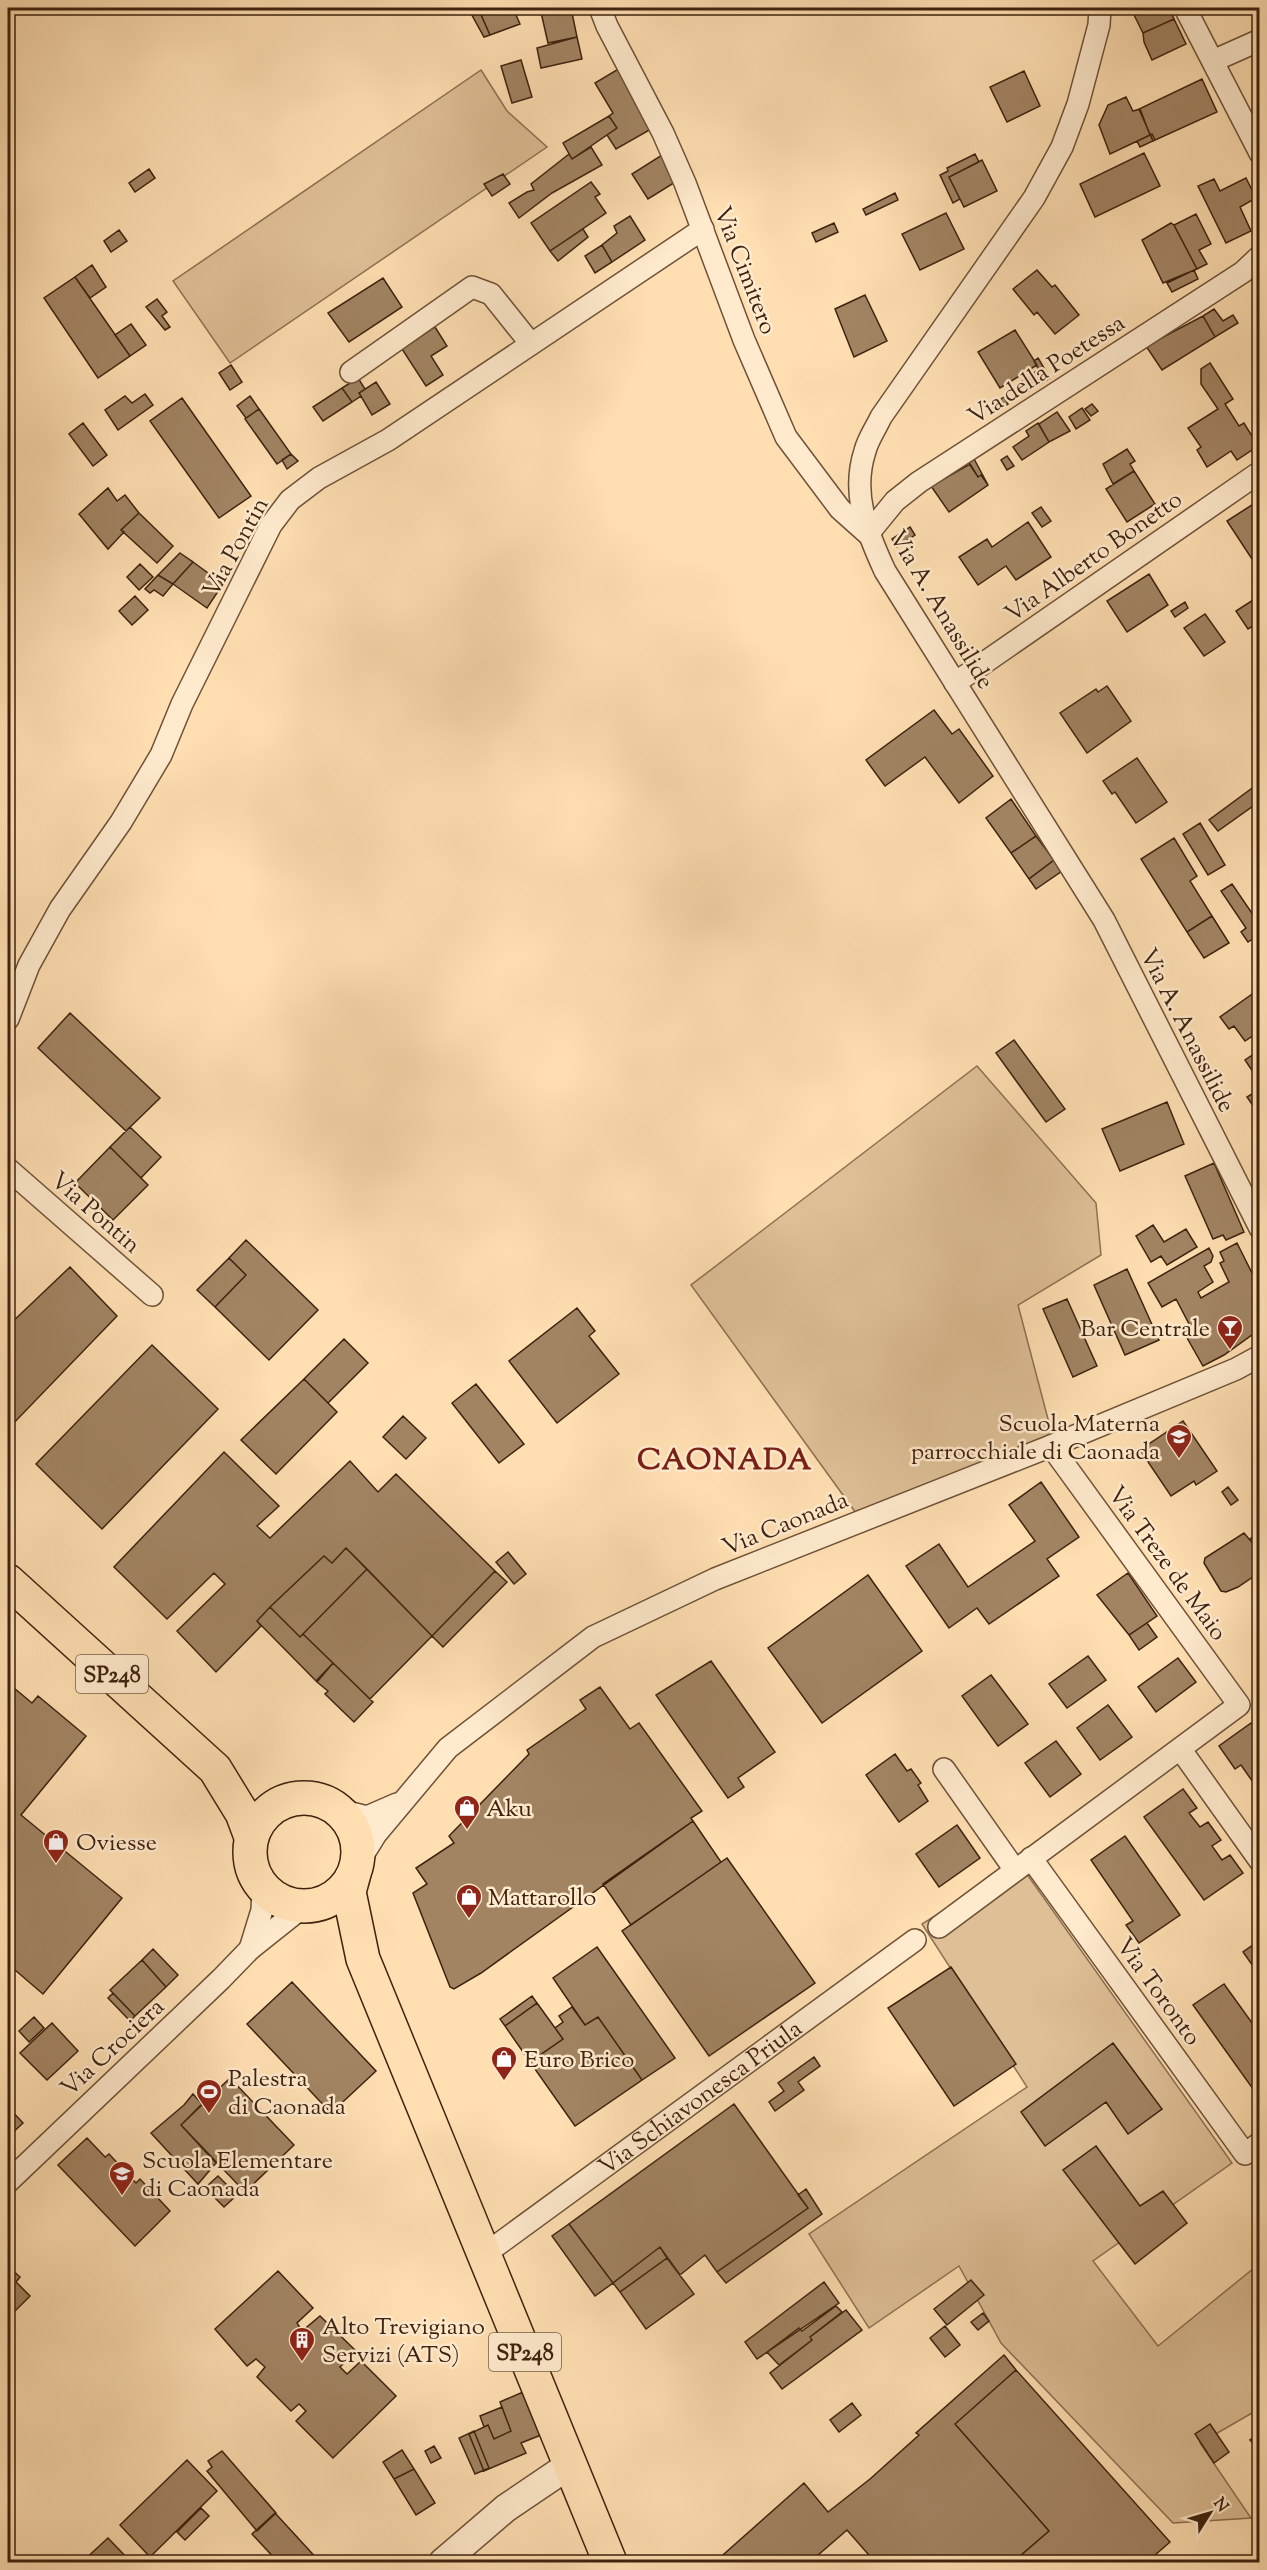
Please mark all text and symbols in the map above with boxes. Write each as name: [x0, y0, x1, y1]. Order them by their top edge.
street label: Via Cimitero: [704, 202, 784, 340]
street label: Via della Poetessa: [962, 307, 1132, 434]
street label: Via Alberto Bonetto: [998, 484, 1190, 632]
street label: Via Pontin: [195, 492, 278, 604]
street label: Via A. Anassilide: [879, 524, 1001, 696]
street label: Via A. Anassilide: [1130, 943, 1242, 1119]
street label: Via Pontin: [42, 1165, 147, 1262]
place label: Bar Centrale: [1080, 1313, 1210, 1347]
bar icon: Bar Centrale: [1215, 1313, 1245, 1351]
place label: Scuola Materna parrocchiale di Caonada: [911, 1408, 1160, 1470]
school or university icon: Scuola Materna parrocchiale di Caonada: [1164, 1422, 1194, 1460]
district label: CAONADA: [637, 1440, 813, 1483]
street label: Via Treze de Maio: [1099, 1480, 1234, 1649]
street label: Via Caonada: [718, 1484, 854, 1566]
road number: SP248: [76, 1655, 148, 1693]
shop icon: Aku: [452, 1793, 482, 1831]
place label: Aku: [486, 1793, 532, 1827]
shop icon: Oviesse: [41, 1827, 71, 1865]
place label: Oviesse: [76, 1827, 157, 1861]
shop icon: Mattarollo: [454, 1882, 484, 1920]
place label: Mattarollo: [488, 1882, 596, 1916]
street label: Via Toronto: [1107, 1931, 1208, 2053]
street label: Via Crociera: [54, 1991, 173, 2106]
street label: Via Schiavonesca Priula: [592, 2013, 810, 2185]
shop icon: Euro Brico: [489, 2044, 519, 2082]
place label: Euro Brico: [524, 2044, 634, 2078]
place label: Palestra di Caonada: [228, 2063, 346, 2125]
sports icon: Palestra di Caonada: [194, 2077, 224, 2115]
place label: Scuola Elementare di Caonada: [142, 2145, 333, 2207]
school or university icon: Scuola Elementare di Caonada: [107, 2159, 137, 2197]
place label: Alto Trevigiano Servizi (ATS): [322, 2311, 485, 2373]
building icon: Alto Trevigiano Servizi (ATS): [287, 2325, 317, 2363]
road number: SP248: [489, 2333, 561, 2371]
north arrow: [1180, 2483, 1240, 2543]
text: N: [1207, 2493, 1233, 2518]

